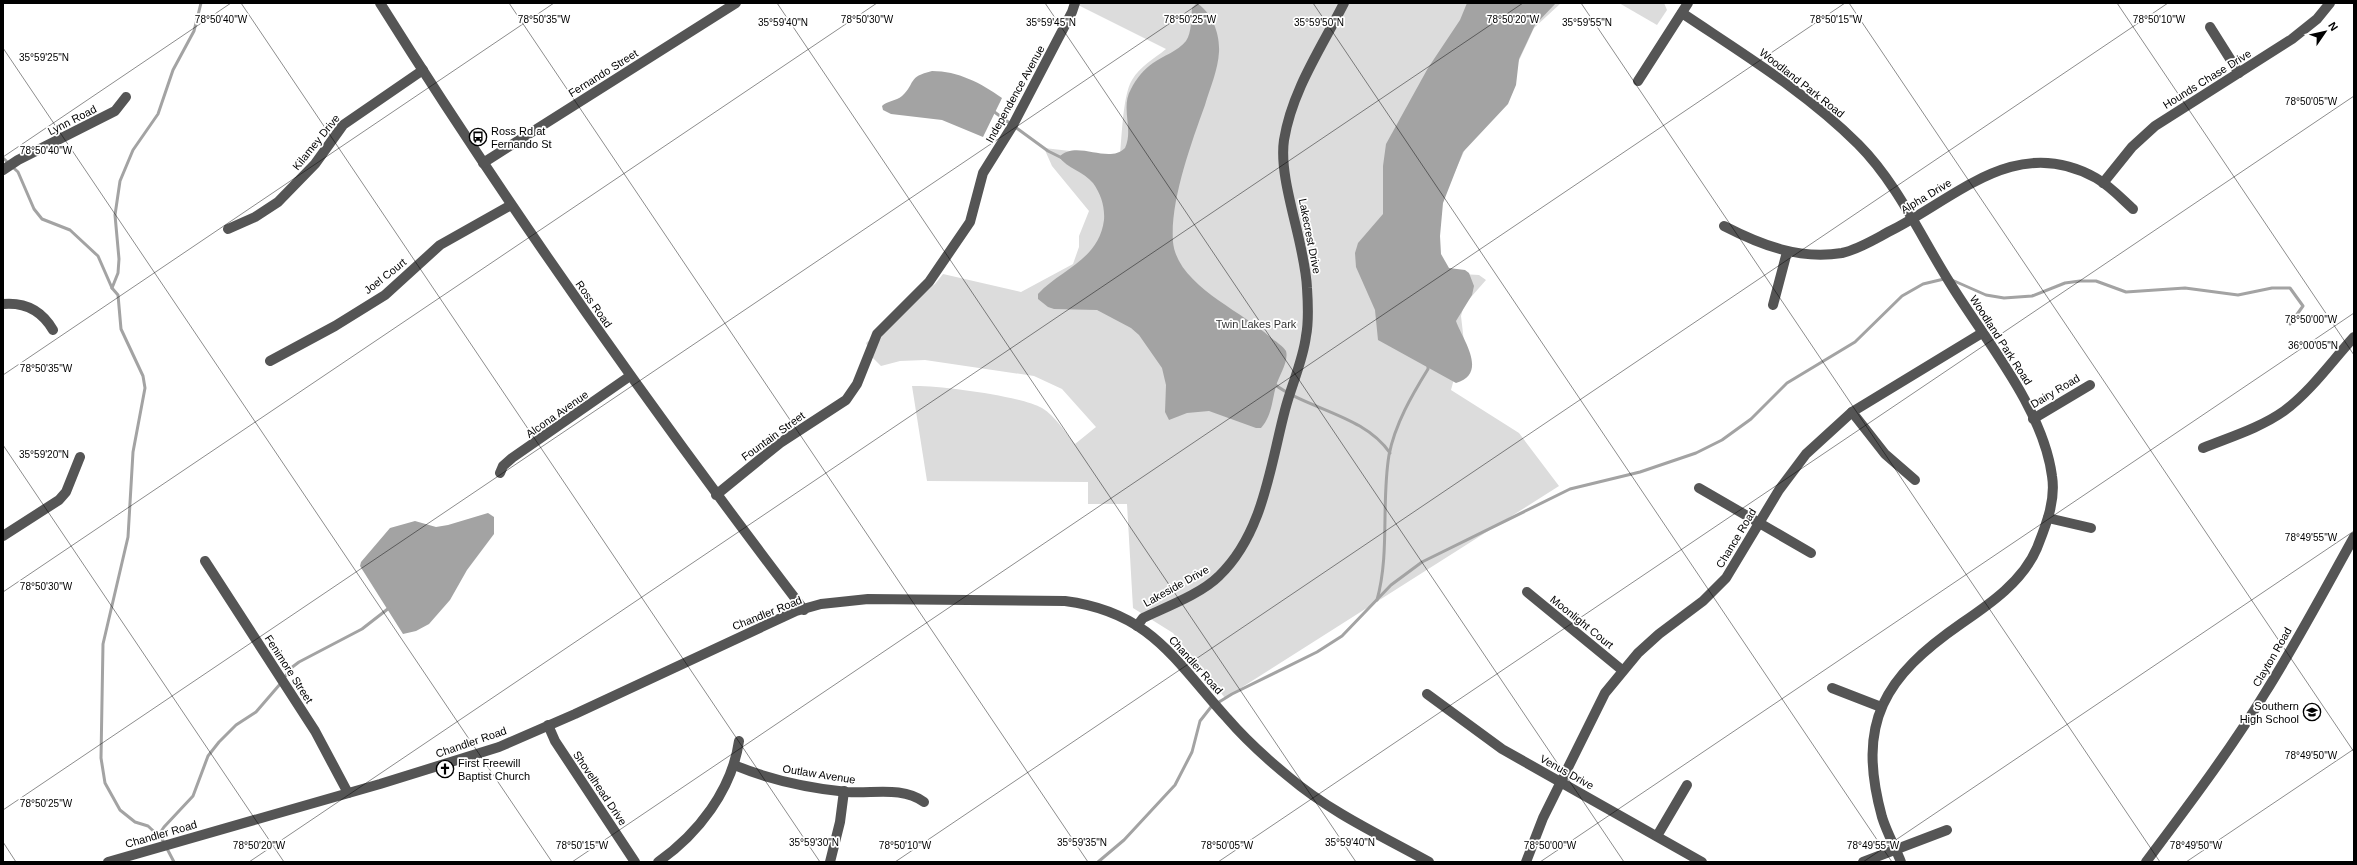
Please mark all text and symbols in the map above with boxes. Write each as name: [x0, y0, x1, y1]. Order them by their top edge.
north arrow: [2305, 12, 2345, 52]
text: 78°50'40"W: [195, 14, 248, 25]
text: 78°50'35"W: [518, 14, 571, 25]
text: 78°50'30"W: [841, 14, 894, 25]
text: 78°50'25"W: [1164, 14, 1217, 25]
text: 78°50'20"W: [1487, 14, 1540, 25]
text: 78°50'15"W: [1810, 14, 1863, 25]
text: 78°50'10"W: [2133, 14, 2186, 25]
text: 35°59'40"N: [758, 17, 808, 28]
text: 35°59'45"N: [1026, 17, 1076, 28]
text: 35°59'50"N: [1294, 17, 1344, 28]
text: 35°59'55"N: [1562, 17, 1612, 28]
text: N: [2326, 20, 2341, 33]
street label: Independence Avenue: [983, 43, 1047, 145]
street label: Woodland Park Road: [1757, 46, 1847, 120]
street label: Fernando Street: [566, 47, 640, 99]
street label: Hounds Chase Drive: [2161, 47, 2253, 111]
text: 35°59'25"N: [19, 52, 69, 63]
text: 78°50'05"W: [2285, 96, 2338, 107]
street label: Lynn Road: [46, 103, 98, 137]
street label: Kilamey Drive: [290, 112, 342, 172]
place label: Ross Rd at Fernando St: [491, 125, 552, 150]
bus stop icon: Ross Rd at Fernando St: [468, 127, 488, 147]
text: 78°50'40"W: [20, 145, 73, 156]
street label: Alpha Drive: [1899, 176, 1953, 216]
street label: Lakecrest Drive: [1297, 197, 1323, 275]
street label: Joel Court: [362, 256, 408, 296]
street label: Ross Road: [573, 278, 615, 330]
street label: Woodland Park Road: [1968, 293, 2034, 387]
text: 78°50'00"W: [2285, 314, 2338, 325]
park label: Twin Lakes Park: [1216, 318, 1297, 330]
text: 36°00'05"N: [2288, 340, 2338, 351]
text: 78°50'35"W: [20, 363, 73, 374]
street label: Dairy Road: [2028, 372, 2082, 410]
street label: Alcona Avenue: [524, 388, 590, 440]
street label: Fountain Street: [739, 409, 807, 463]
text: 35°59'20"N: [19, 449, 69, 460]
street label: Chance Road: [1714, 506, 1758, 570]
text: 78°49'55"W: [2285, 532, 2338, 543]
street label: Lakeside Drive: [1141, 563, 1211, 609]
text: 78°50'30"W: [20, 581, 73, 592]
street label: Moonlight Court: [1548, 593, 1616, 651]
street label: Chandler Road: [730, 594, 804, 632]
street label: Clayton Road: [2250, 625, 2294, 689]
street label: Fenimore Street: [262, 633, 316, 705]
street label: Chandler Road: [1167, 633, 1225, 697]
place label: Southern High School: [2240, 700, 2299, 725]
school or university icon: Southern High School: [2302, 702, 2322, 722]
street label: Chandler Road: [434, 724, 508, 760]
street label: Shovelhead Drive: [571, 749, 629, 827]
text: 78°49'50"W: [2285, 750, 2338, 761]
street label: Venus Drive: [1538, 752, 1596, 792]
place label: First Freewill Baptist Church: [458, 757, 530, 782]
church icon: First Freewill Baptist Church: [435, 759, 455, 779]
street label: Outlaw Avenue: [782, 762, 856, 786]
text: 78°50'25"W: [20, 798, 73, 809]
street label: Chandler Road: [124, 818, 198, 850]
text: 35°59'30"N: [789, 837, 839, 848]
text: 35°59'35"N: [1057, 837, 1107, 848]
text: 35°59'40"N: [1325, 837, 1375, 848]
text: 78°50'20"W: [233, 840, 286, 851]
text: 78°50'15"W: [556, 840, 609, 851]
text: 78°50'10"W: [879, 840, 932, 851]
text: 78°50'05"W: [1201, 840, 1254, 851]
text: 78°50'00"W: [1524, 840, 1577, 851]
text: 78°49'55"W: [1847, 840, 1900, 851]
text: 78°49'50"W: [2170, 840, 2223, 851]

